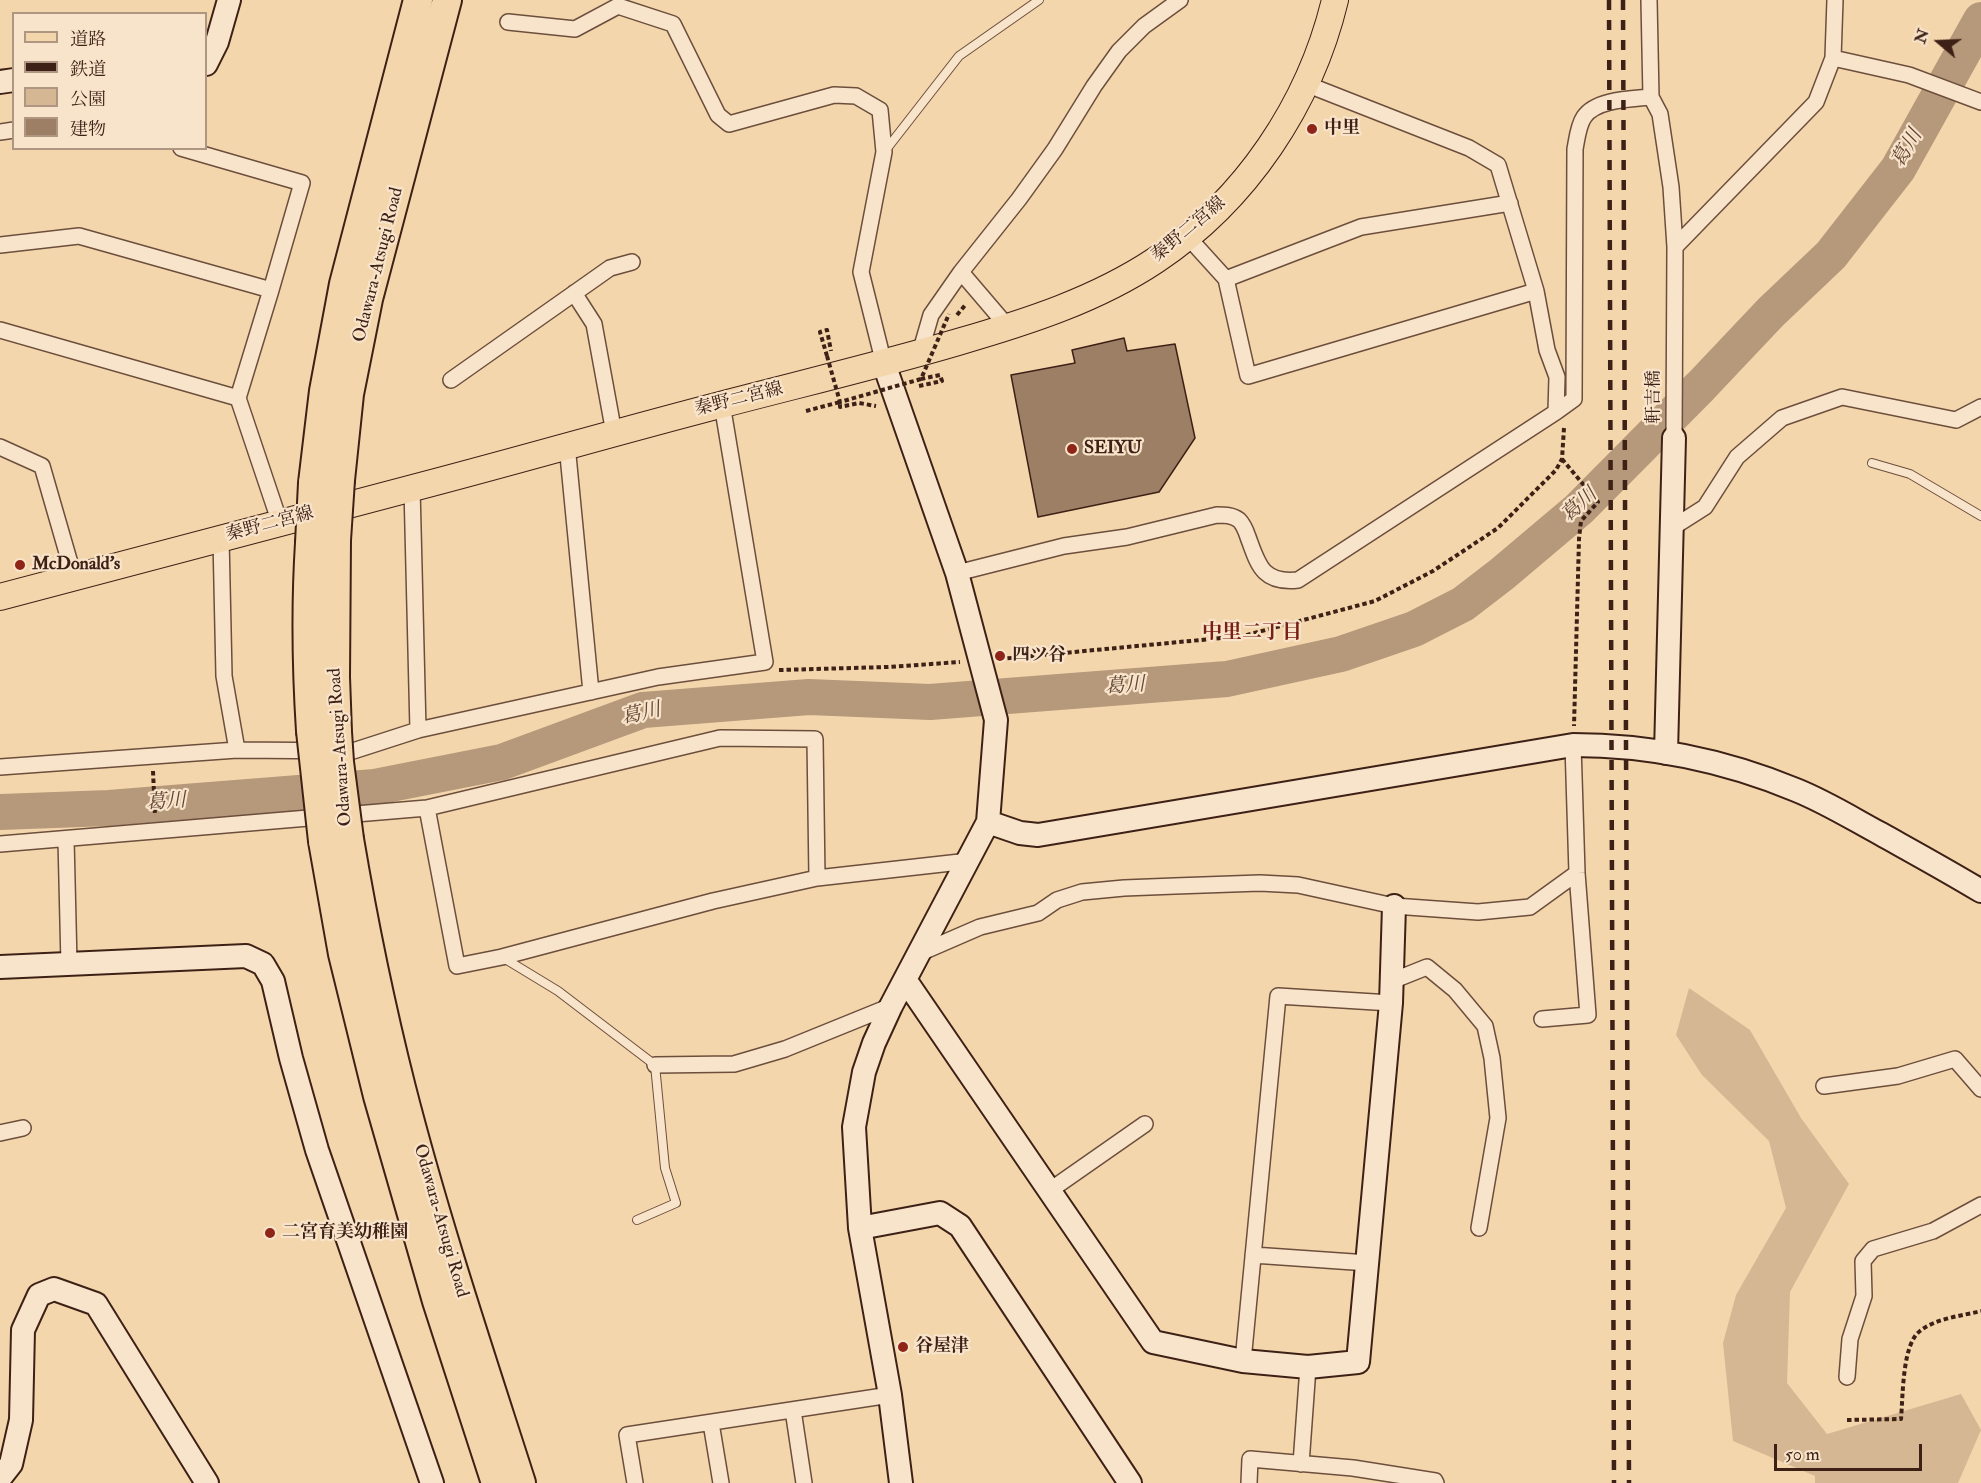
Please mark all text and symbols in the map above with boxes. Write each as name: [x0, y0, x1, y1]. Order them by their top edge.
legend: [12, 12, 207, 150]
north arrow: [1909, 12, 1969, 72]
text: N: [1910, 26, 1934, 46]
text: 道路: [70, 28, 106, 51]
text: 鉄道: [70, 58, 106, 81]
text: 公園: [70, 88, 106, 111]
text: 建物: [70, 118, 106, 141]
place label: 中里: [1324, 118, 1360, 140]
marker: 中里: [1305, 122, 1319, 136]
water label: 葛川: [1888, 126, 1928, 172]
street label: Odawara-Atsugi Road: [349, 185, 409, 345]
street label: 秦野二宮線: [1148, 193, 1230, 267]
street label: 軒吉橋: [1644, 370, 1666, 424]
street label: 秦野二宮線: [693, 379, 785, 421]
place label: SEIYU: [1084, 438, 1142, 460]
marker: SEIYU: [1065, 442, 1079, 456]
water label: 葛川: [1557, 484, 1603, 528]
street label: 秦野二宮線: [224, 503, 316, 547]
place label: McDonald's: [32, 554, 120, 576]
marker: McDonald's: [13, 558, 27, 572]
district label: 中里二丁目: [1202, 622, 1302, 646]
place label: 四ツ谷: [1012, 645, 1066, 667]
marker: 四ツ谷: [993, 649, 1007, 663]
street label: Odawara-Atsugi Road: [325, 667, 357, 827]
water label: 葛川: [1104, 674, 1146, 700]
water label: 葛川: [619, 699, 663, 731]
water label: 葛川: [145, 790, 187, 816]
street label: Odawara-Atsugi Road: [408, 1142, 472, 1300]
place label: 二宮育美幼稚園: [282, 1222, 408, 1244]
marker: 二宮育美幼稚園: [263, 1226, 277, 1240]
place label: 谷屋津: [915, 1336, 969, 1358]
marker: 谷屋津: [896, 1340, 910, 1354]
scale bar: [1777, 1432, 1926, 1470]
text: 50 m: [1785, 1443, 1820, 1466]

